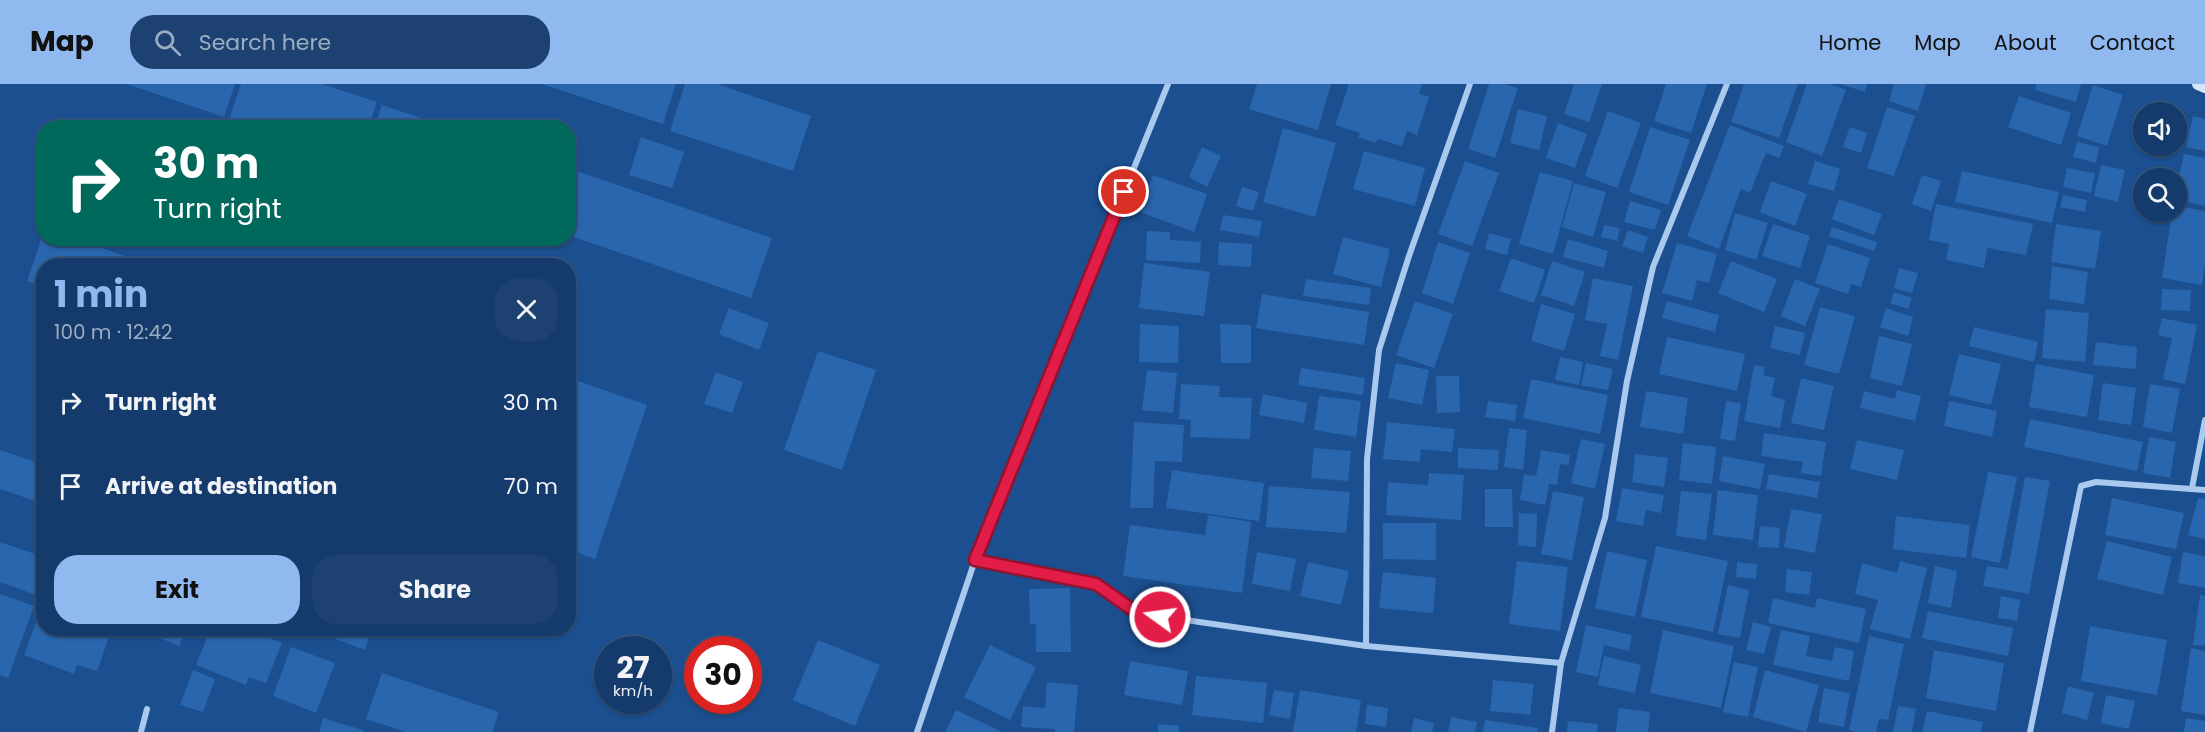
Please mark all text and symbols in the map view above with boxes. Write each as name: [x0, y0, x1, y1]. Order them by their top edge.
search box: [130, 15, 550, 69]
text: Map: [30, 22, 94, 61]
icon: search: [151, 26, 184, 59]
text: Search here: [199, 27, 331, 58]
text: Home: [1819, 28, 1881, 57]
text: Map: [1914, 28, 1961, 57]
text: About: [1994, 28, 2057, 57]
text: Contact: [2090, 28, 2175, 57]
map controls: [2133, 102, 2187, 222]
button: sound: [2133, 102, 2187, 156]
text: 30 m: [153, 134, 259, 193]
icon: right: [54, 144, 132, 222]
pin: [1098, 166, 1149, 217]
button: search: [2133, 168, 2187, 222]
icon: arrive: [1107, 175, 1140, 208]
text: Turn right: [153, 190, 282, 227]
text: 1 min: [54, 269, 148, 320]
button: close: [495, 278, 558, 341]
text: 100 m · 12:42: [54, 318, 173, 346]
icon: right: [54, 386, 87, 419]
text: Turn right: [105, 387, 216, 418]
text: 30 m: [503, 387, 558, 418]
icon: arrive: [54, 470, 87, 503]
text: Arrive at destination: [105, 471, 337, 502]
text: 70 m: [504, 471, 558, 502]
button: Exit: [54, 555, 300, 624]
button: Share: [312, 555, 558, 624]
position arrow: [1128, 585, 1192, 649]
speed limit sign: 30: [684, 636, 762, 714]
text: 27: [616, 646, 650, 689]
text: km/h: [613, 680, 653, 701]

